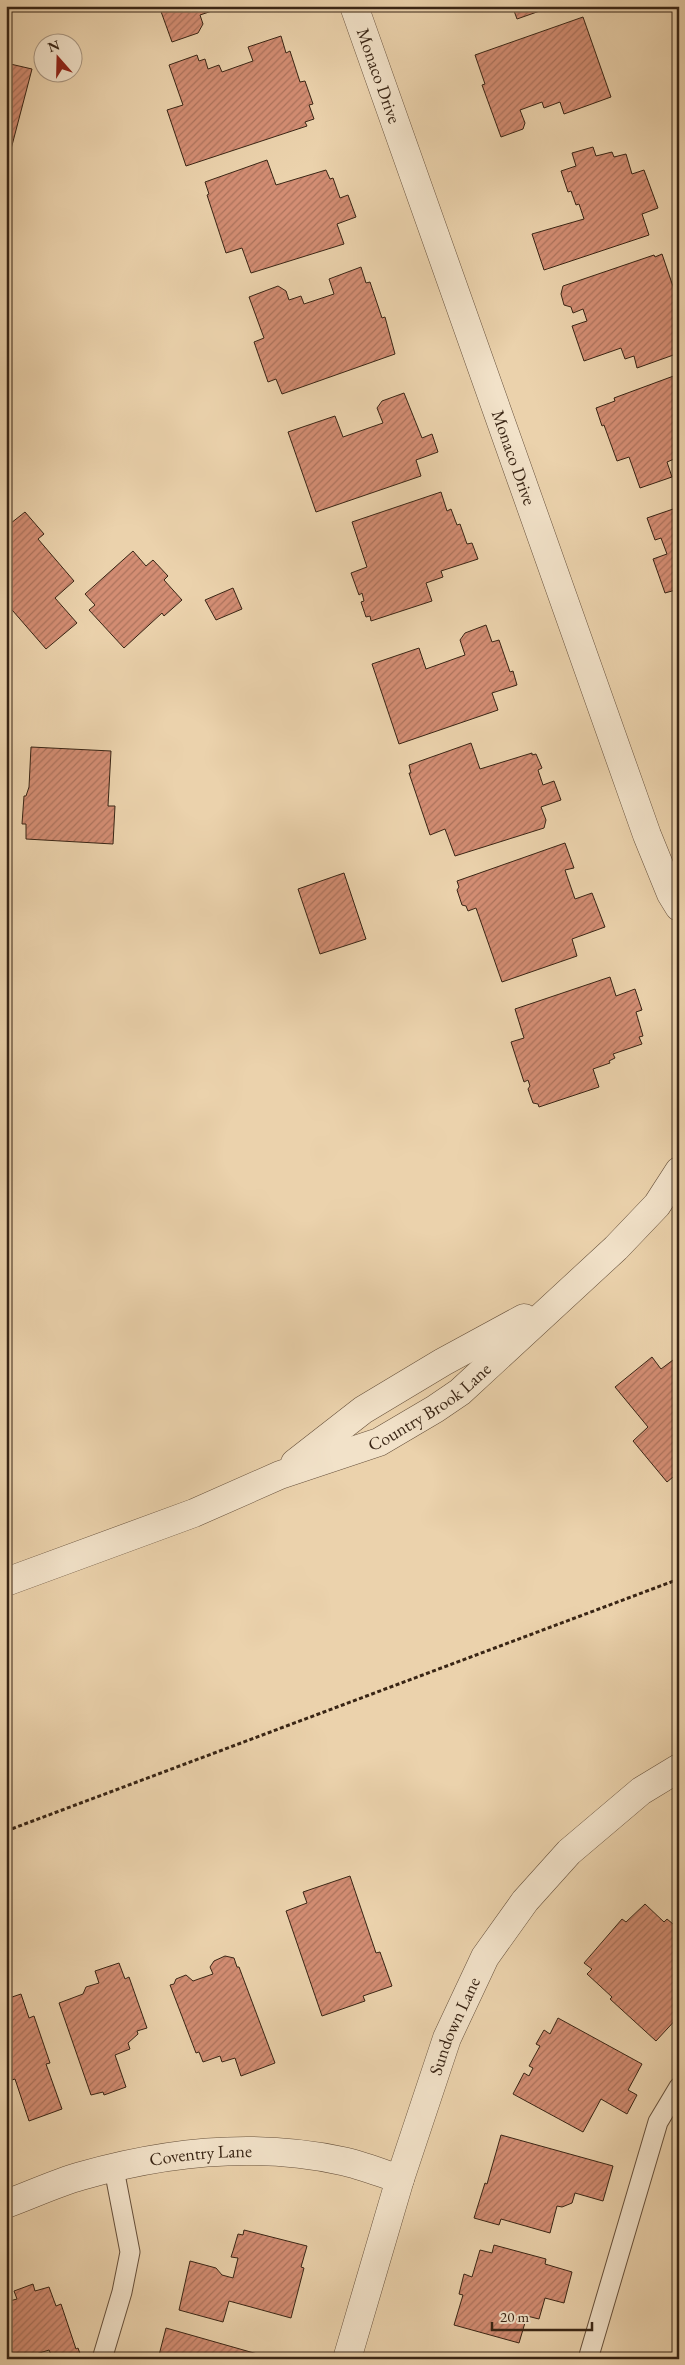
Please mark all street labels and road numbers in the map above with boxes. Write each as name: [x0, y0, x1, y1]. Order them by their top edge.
street label: Monaco Drive: [352, 25, 407, 126]
street label: Monaco Drive: [487, 407, 542, 508]
street label: Country Brook Lane: [365, 1357, 496, 1456]
street label: Sundown Lane: [423, 1973, 485, 2078]
street label: Coventry Lane: [148, 2139, 252, 2171]

